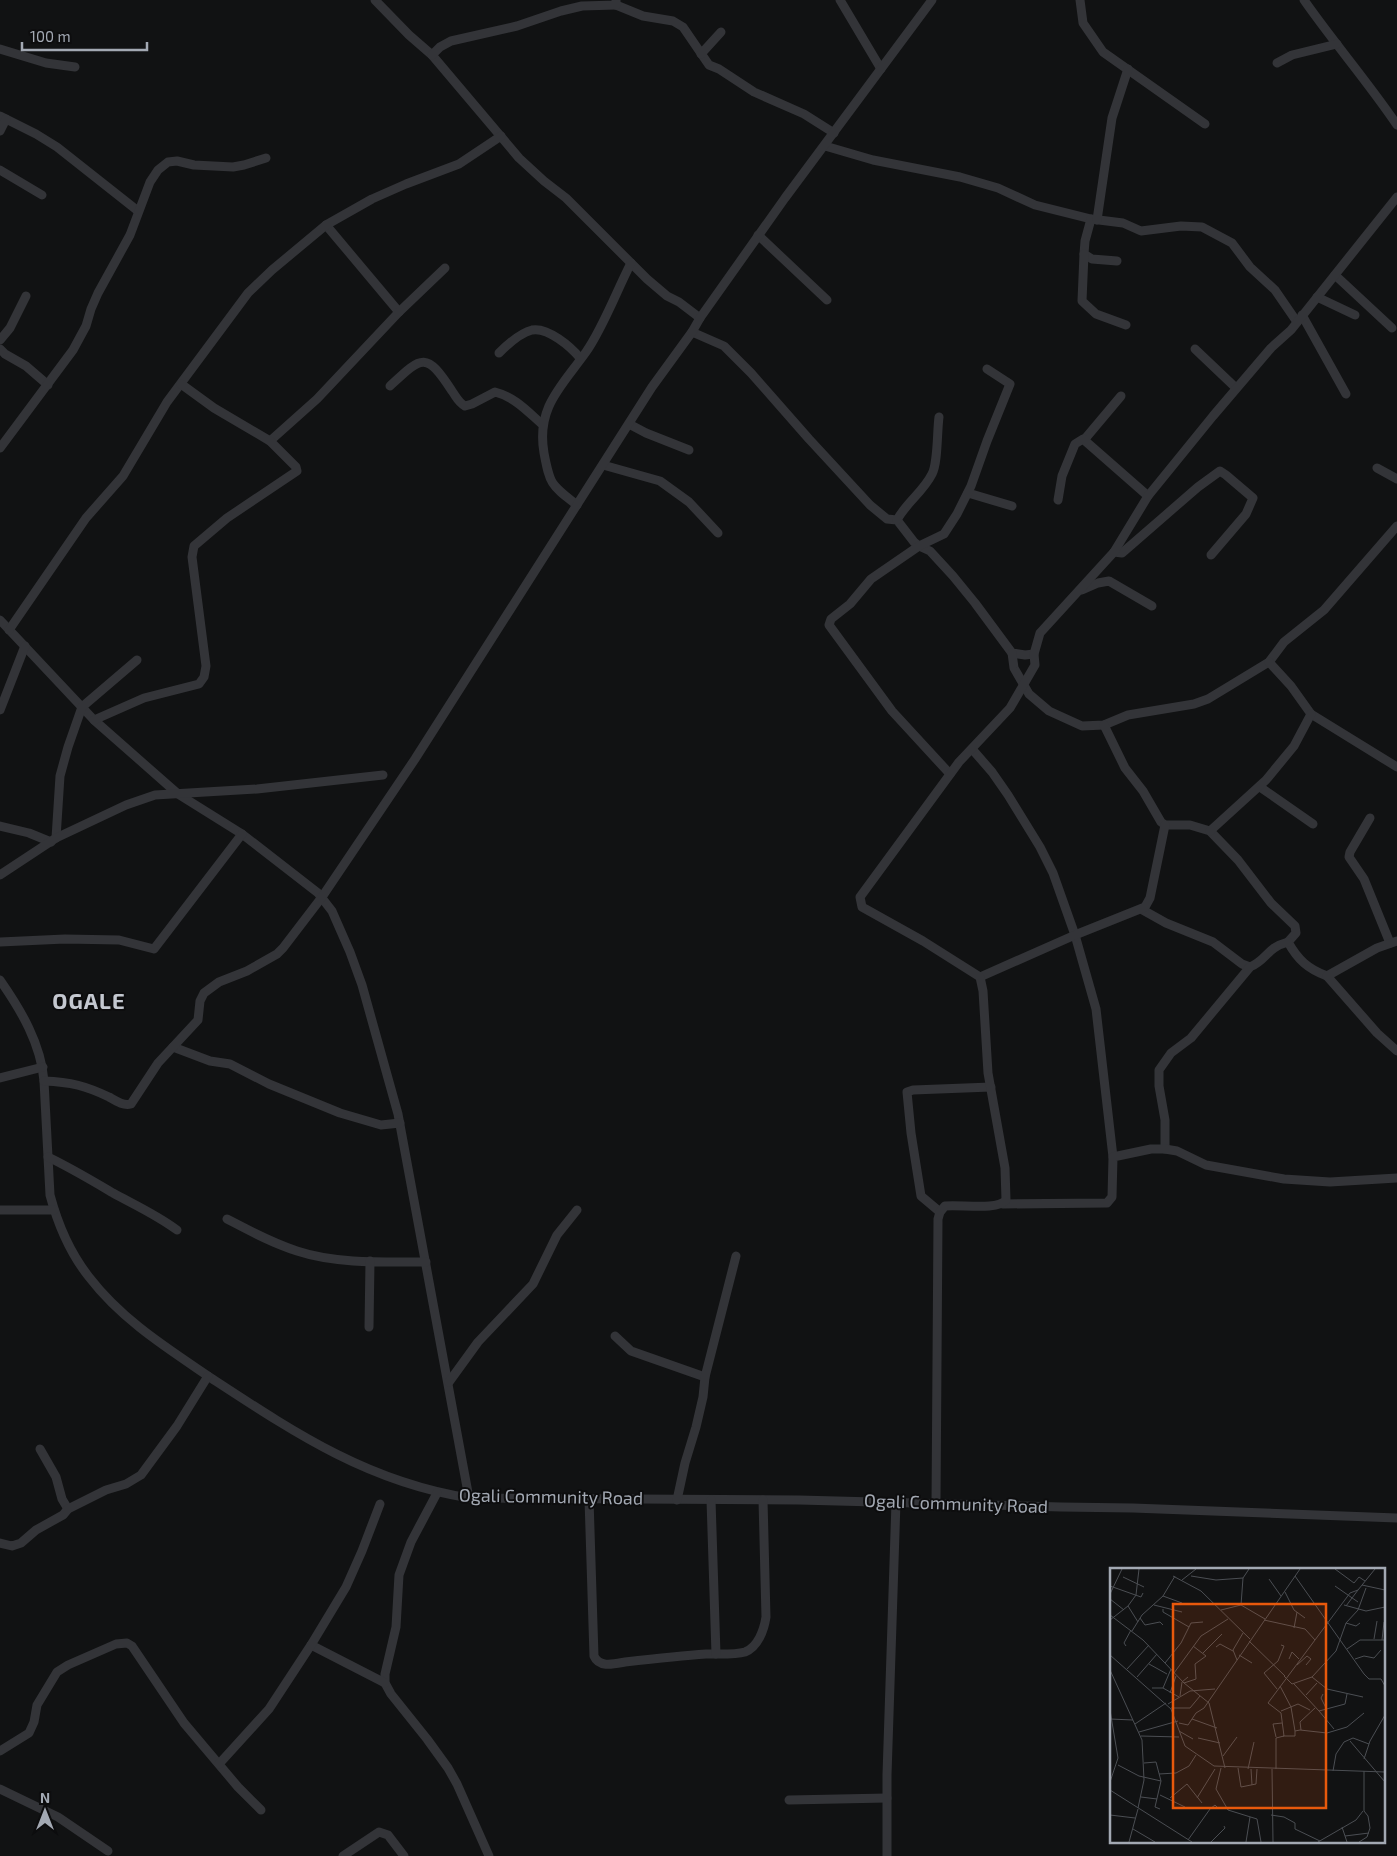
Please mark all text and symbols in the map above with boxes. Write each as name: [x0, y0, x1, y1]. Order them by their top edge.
scale bar: [22, 20, 148, 52]
text: 100 m: [30, 27, 71, 45]
district label: OGALE: [52, 987, 126, 1013]
street label: Ogali Community Road: [459, 1483, 643, 1509]
street label: Ogali Community Road: [864, 1489, 1049, 1517]
inset map: [1110, 1568, 1384, 1844]
north arrow: [20, 1786, 70, 1836]
text: N: [40, 1789, 50, 1806]

